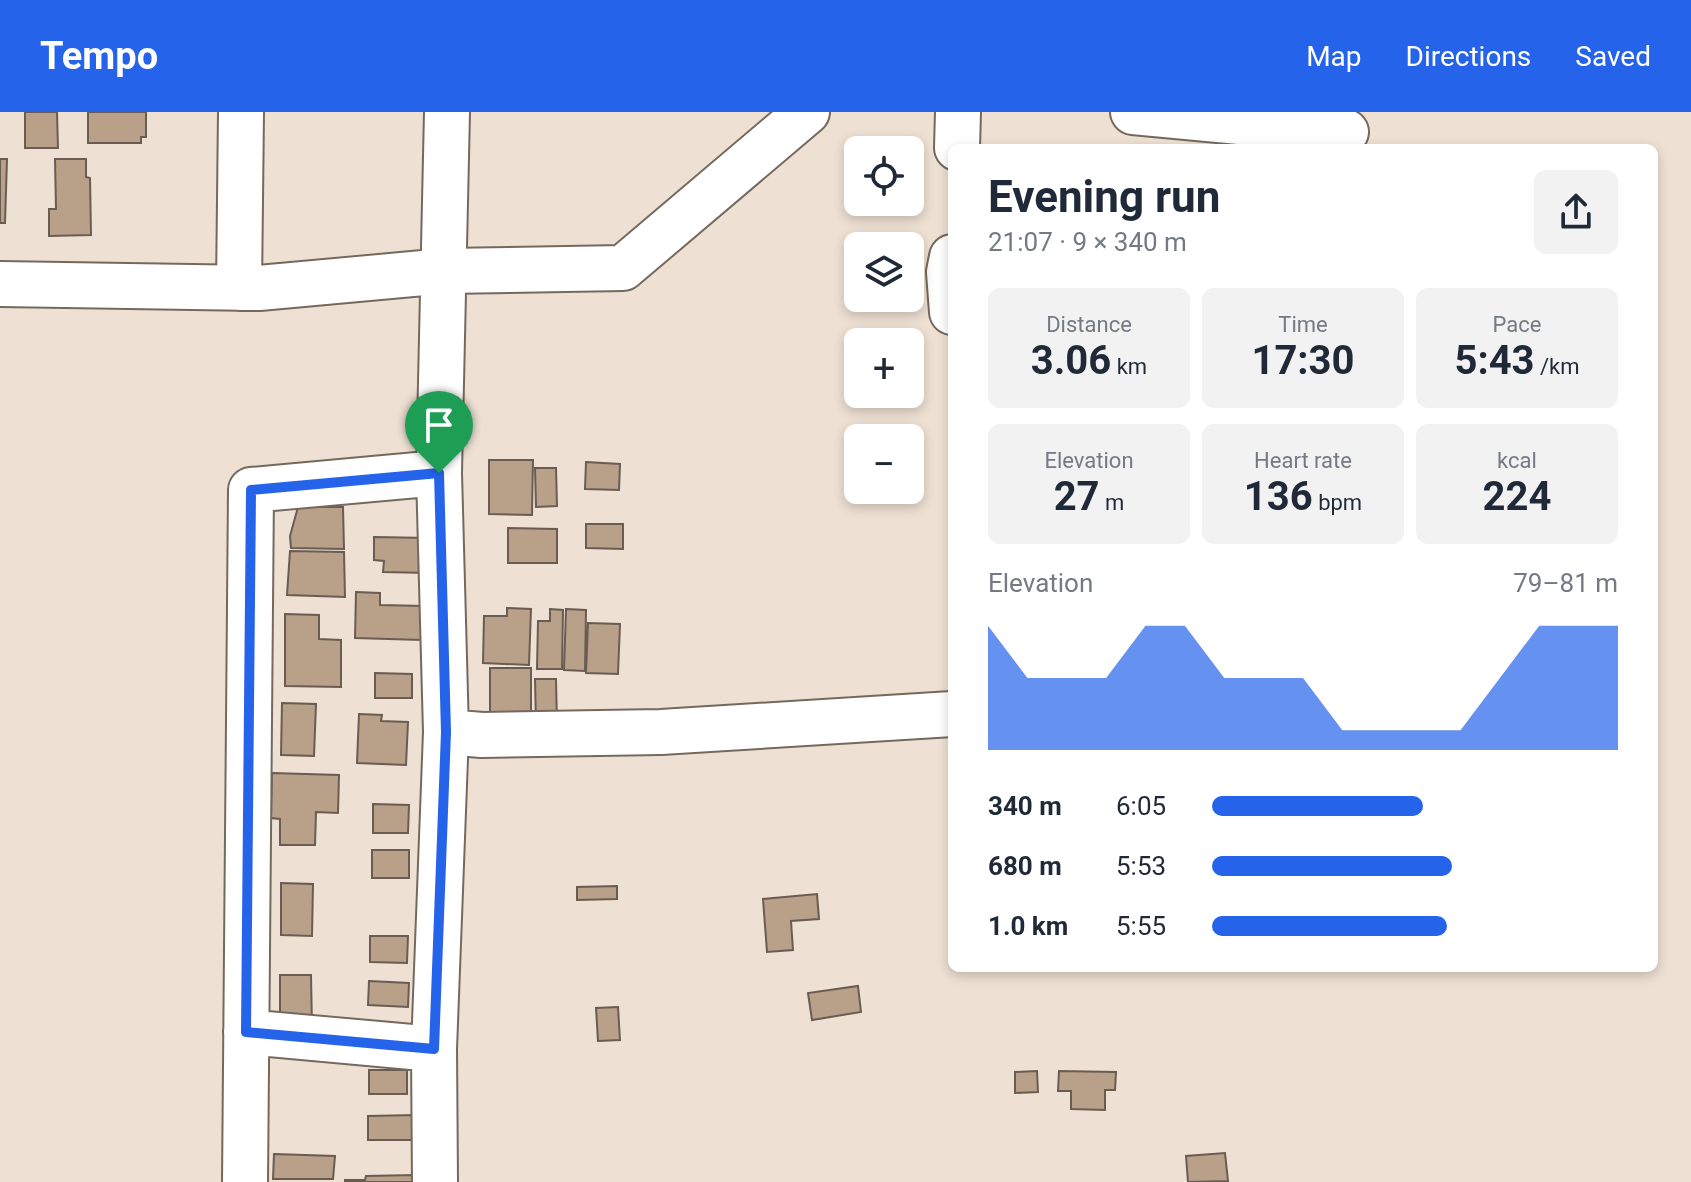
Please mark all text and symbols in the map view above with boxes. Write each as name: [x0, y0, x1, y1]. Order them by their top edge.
text: Tempo: [40, 34, 158, 78]
text: Map: [1306, 40, 1362, 73]
text: Directions: [1406, 40, 1531, 73]
text: Saved: [1575, 40, 1651, 73]
map controls: [844, 136, 924, 504]
button: locate: [844, 136, 924, 216]
button: share: [1534, 170, 1618, 254]
text: Evening run: [988, 171, 1220, 223]
text: 21:07 · 9 × 340 m: [988, 227, 1187, 257]
button: layers: [844, 232, 924, 312]
text: Distance: [1046, 312, 1132, 337]
text: Time: [1278, 312, 1328, 337]
text: Pace: [1493, 312, 1541, 337]
button: +: [844, 328, 924, 408]
text: 3.06: [1031, 337, 1111, 384]
text: 17:30: [1251, 337, 1355, 384]
text: 5:43: [1454, 337, 1535, 384]
text: km: [1111, 354, 1147, 379]
text: /km: [1535, 354, 1580, 379]
pin: [405, 391, 473, 473]
icon: arrive: [417, 403, 461, 447]
button: −: [844, 424, 924, 504]
text: Elevation: [1044, 448, 1134, 473]
text: Heart rate: [1254, 448, 1352, 473]
text: kcal: [1497, 448, 1537, 473]
text: 27: [1054, 473, 1100, 520]
text: 136: [1244, 473, 1313, 520]
text: 224: [1483, 473, 1551, 520]
text: m: [1100, 490, 1124, 515]
text: bpm: [1313, 490, 1362, 515]
text: Elevation: [988, 568, 1093, 598]
text: 79–81 m: [1513, 568, 1618, 598]
text: 340 m: [988, 791, 1062, 821]
text: 6:05: [1116, 791, 1166, 821]
text: 680 m: [988, 851, 1062, 881]
text: 5:53: [1116, 851, 1166, 881]
text: 1.0 km: [988, 911, 1068, 941]
text: 5:55: [1116, 911, 1166, 941]

